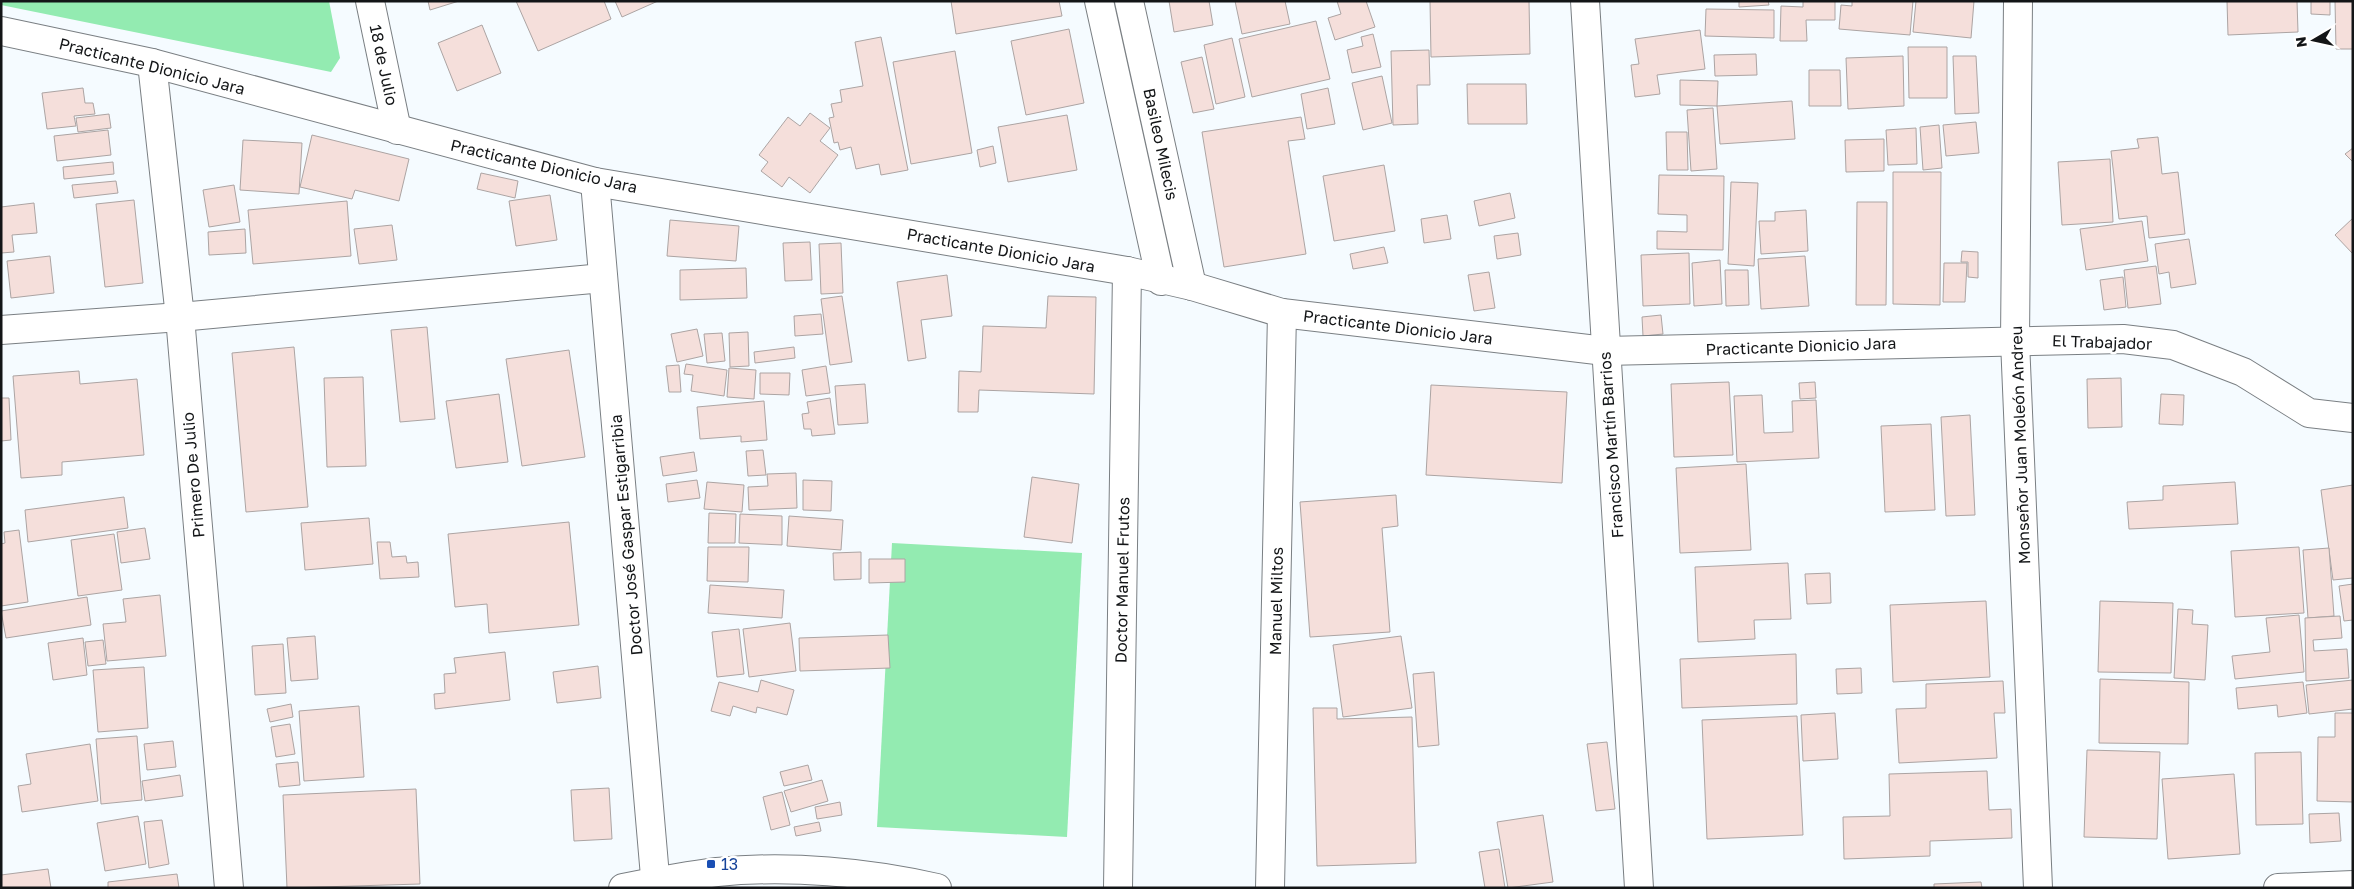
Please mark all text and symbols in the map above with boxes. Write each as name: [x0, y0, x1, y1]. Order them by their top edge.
north arrow: [2289, 15, 2339, 65]
street label: 18 de Julio: [366, 23, 402, 107]
street label: Practicante Dionicio Jara: [57, 33, 247, 99]
text: N: [2291, 36, 2310, 49]
street label: Basileo Milecis: [1139, 86, 1183, 202]
street label: Practicante Dionicio Jara: [449, 135, 639, 197]
street label: Practicante Dionicio Jara: [905, 224, 1097, 276]
street label: Practicante Dionicio Jara: [1302, 305, 1494, 349]
street label: Monseñor Juan Moleón Andreu: [2006, 325, 2034, 565]
street label: El Trabajador: [2051, 330, 2153, 354]
street label: Practicante Dionicio Jara: [1705, 333, 1897, 359]
street label: Francisco Martín Barrios: [1595, 351, 1627, 539]
street label: Primero De Julio: [178, 411, 208, 539]
street label: Doctor José Gaspar Estigarribia: [606, 414, 646, 656]
street label: Doctor Manuel Frutos: [1111, 497, 1133, 663]
street label: Manuel Miltos: [1265, 547, 1287, 655]
place label: 13: [721, 854, 738, 874]
marker: 13: [705, 858, 717, 870]

